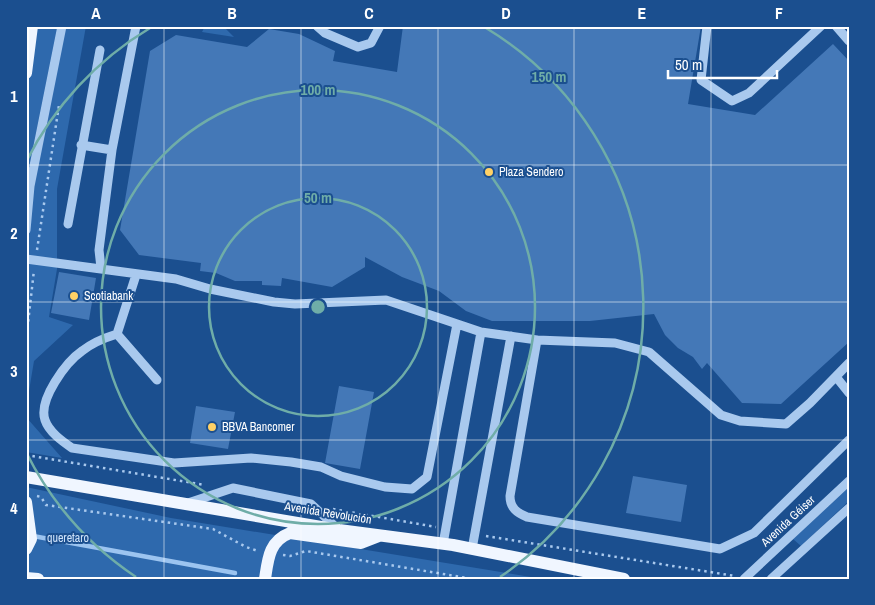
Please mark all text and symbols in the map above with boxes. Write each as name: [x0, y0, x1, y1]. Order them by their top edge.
text: A: [91, 2, 101, 24]
text: B: [227, 2, 237, 24]
text: C: [364, 2, 374, 24]
text: D: [501, 2, 511, 24]
text: E: [638, 2, 647, 24]
text: F: [775, 2, 783, 24]
scale bar: [668, 48, 776, 80]
text: 50 m: [675, 54, 702, 75]
text: 150 m: [532, 66, 566, 87]
text: 100 m: [301, 79, 335, 100]
text: 1: [10, 85, 18, 107]
place label: Plaza Sendero: [499, 164, 564, 180]
marker: Plaza Sendero: [483, 166, 495, 178]
text: 50 m: [304, 187, 332, 208]
text: 2: [10, 222, 18, 244]
place label: Scotiabank: [84, 288, 133, 304]
marker: Scotiabank: [68, 290, 80, 302]
centre of rings: [309, 298, 327, 316]
text: 3: [10, 360, 18, 382]
place label: BBVA Bancomer: [222, 419, 295, 435]
marker: BBVA Bancomer: [206, 421, 218, 433]
street label: Avenida Géiser: [757, 491, 819, 551]
text: 4: [10, 497, 18, 519]
street label: Avenida Revolución: [282, 498, 373, 528]
park label: queretaro: [47, 530, 89, 546]

